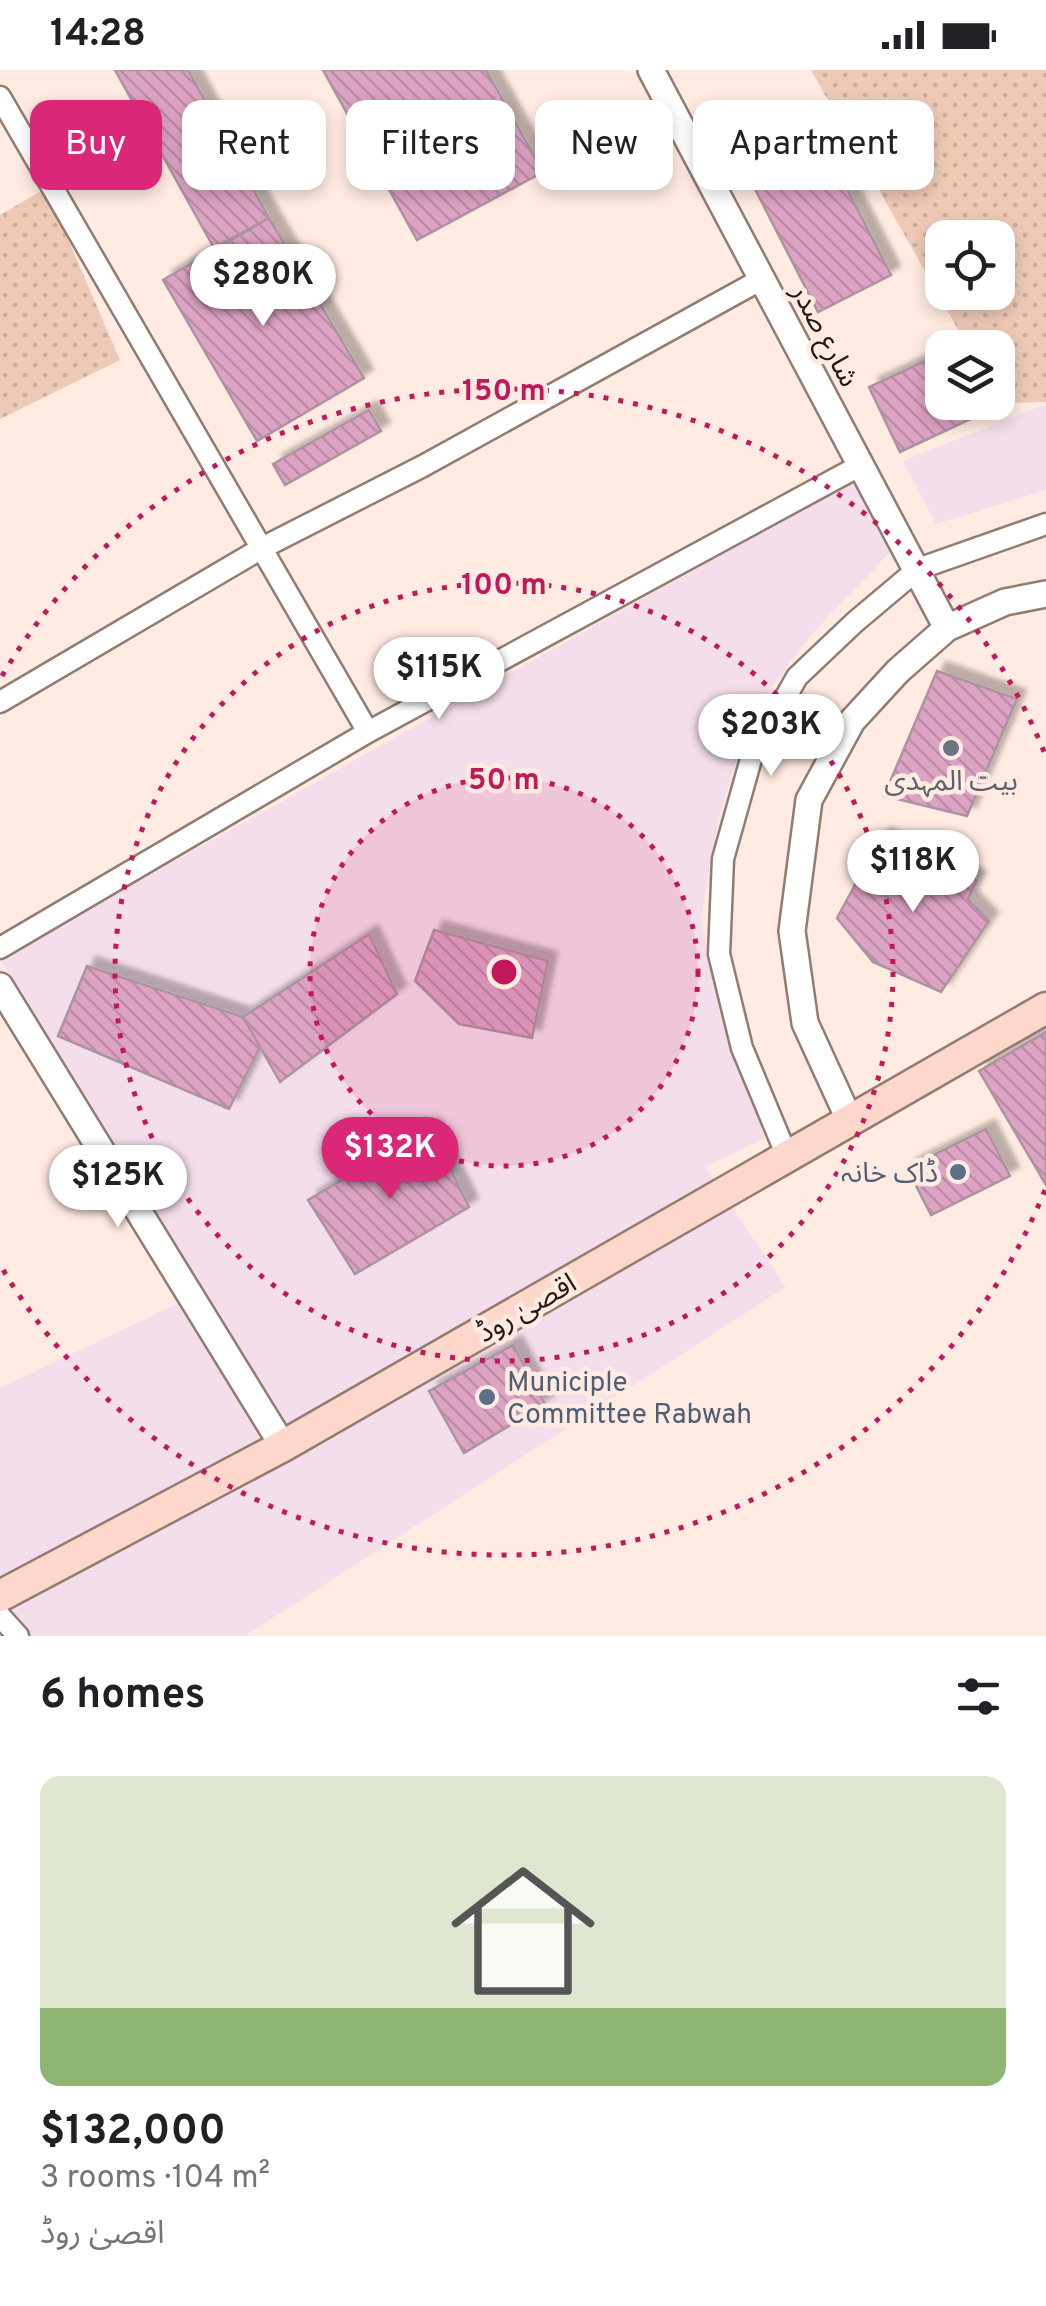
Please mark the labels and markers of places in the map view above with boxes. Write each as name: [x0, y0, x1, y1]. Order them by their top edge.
pin: $280K: [193, 244, 333, 329]
pin: $115K: [369, 637, 509, 722]
pin: $203K: [701, 694, 841, 779]
marker: بیت المہدی: [940, 737, 962, 759]
place label: بیت المہدی: [884, 765, 1018, 801]
pin: $118K: [843, 830, 983, 915]
centre of rings: [486, 954, 522, 990]
pin: $132K: [320, 1117, 460, 1202]
pin: $125K: [48, 1145, 188, 1230]
place label: ڈاک خانہ: [841, 1157, 938, 1193]
marker: ڈاک خانہ: [947, 1161, 969, 1183]
place label: Municiple Committee Rabwah: [507, 1366, 752, 1434]
marker: Municiple Committee Rabwah: [476, 1386, 498, 1408]

